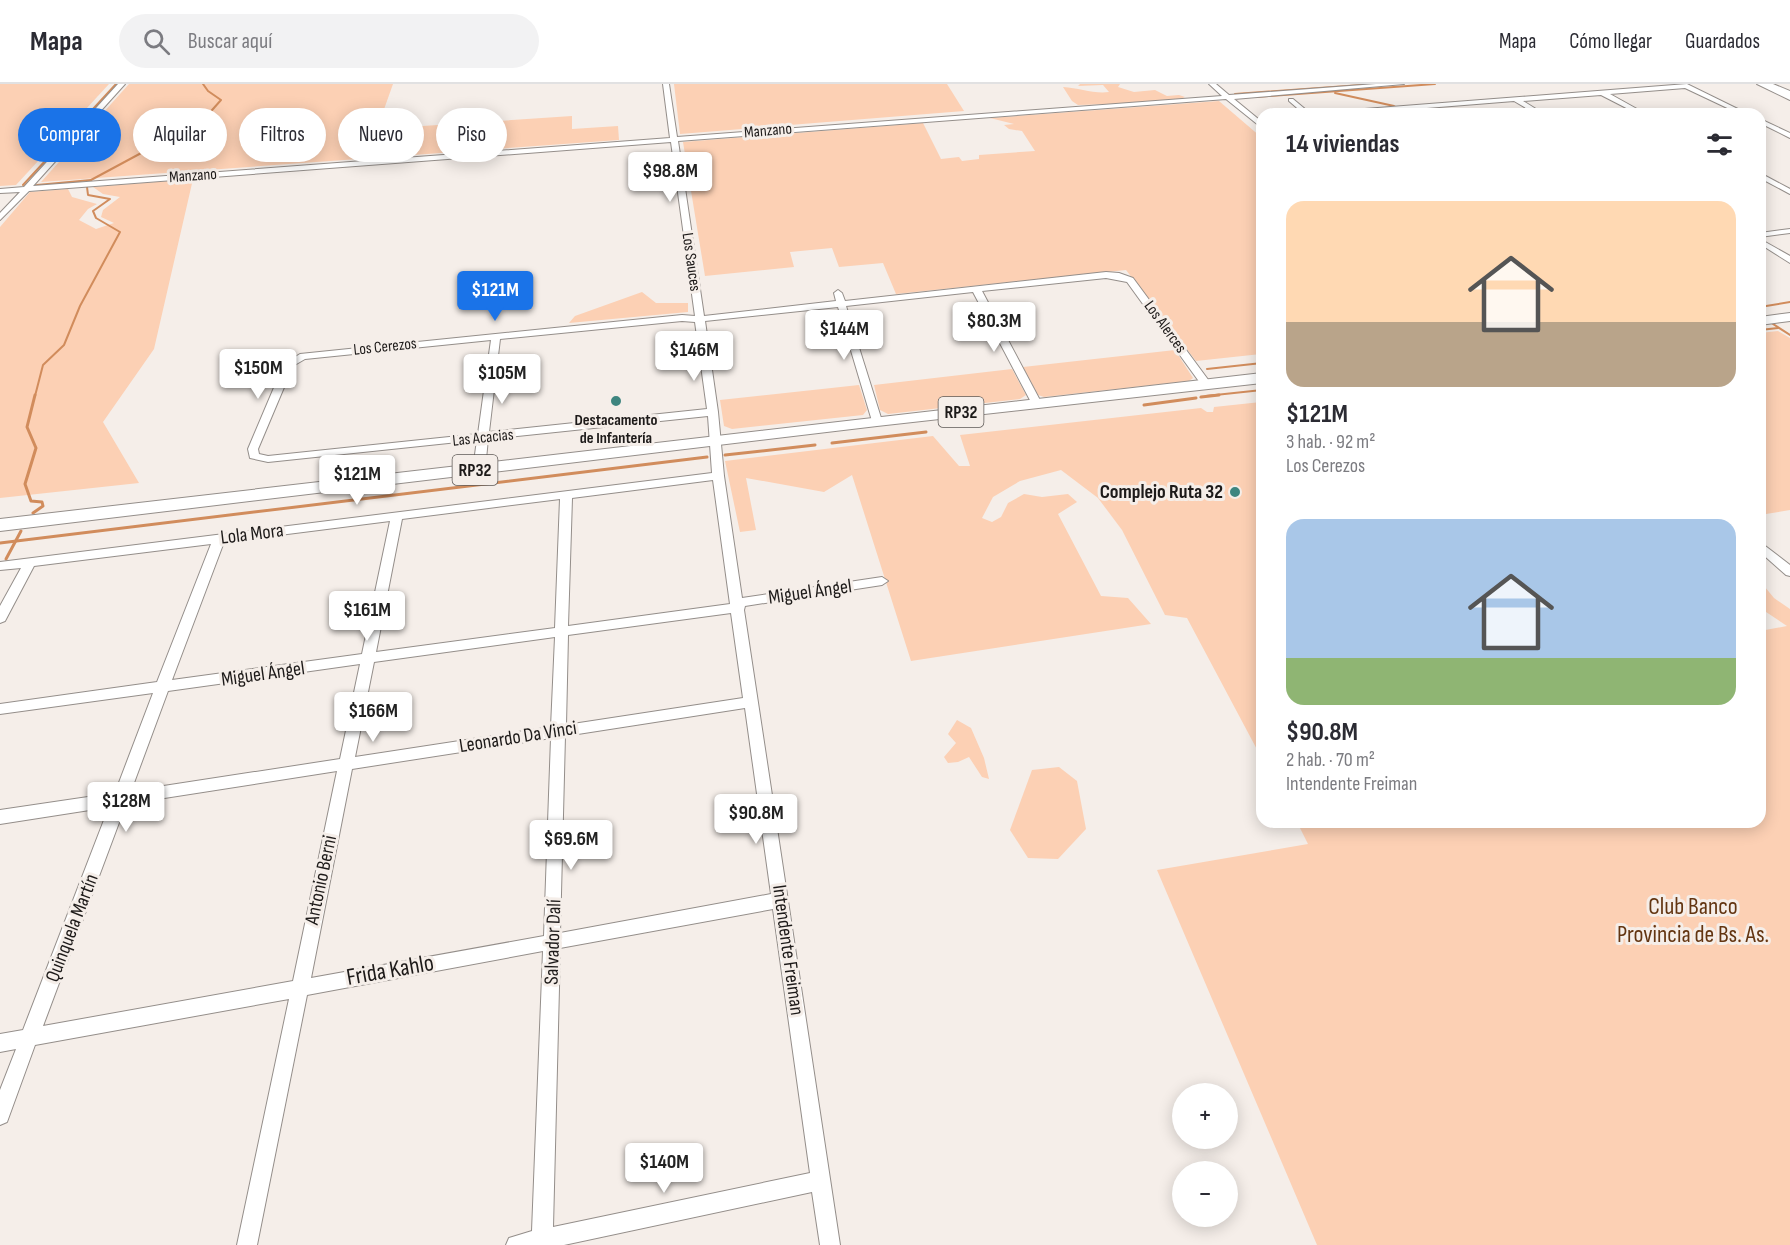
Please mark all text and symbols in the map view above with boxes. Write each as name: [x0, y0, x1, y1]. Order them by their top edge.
search box: [119, 14, 539, 68]
text: Mapa: [30, 25, 83, 58]
icon: search: [140, 25, 173, 58]
text: Buscar aquí: [188, 28, 272, 55]
text: Mapa: [1499, 29, 1536, 54]
text: Cómo llegar: [1569, 29, 1652, 54]
text: Guardados: [1685, 29, 1760, 54]
chip: Comprar: [18, 108, 121, 162]
chip: Alquilar: [133, 108, 227, 162]
chip: Filtros: [239, 108, 326, 162]
chip: Nuevo: [338, 108, 424, 162]
chip: Piso: [436, 108, 507, 162]
street label: Manzano: [743, 119, 793, 143]
icon: filters: [1703, 128, 1736, 161]
text: 14 viviendas: [1286, 129, 1399, 160]
pin: $98.8M: [621, 152, 719, 203]
text: $98.8M: [642, 159, 698, 183]
street label: Manzano: [168, 165, 218, 187]
street label: Los Sauces: [677, 232, 705, 293]
icon: home: [1457, 240, 1565, 348]
pin: $121M: [453, 271, 537, 322]
text: $121M: [471, 278, 519, 302]
street label: Los Alerces: [1140, 297, 1190, 357]
pin: $80.3M: [945, 302, 1043, 353]
text: $80.3M: [967, 309, 1021, 333]
pin: $144M: [802, 310, 886, 361]
text: $144M: [819, 317, 869, 341]
pin: $146M: [652, 331, 736, 382]
street label: Los Cerezos: [352, 334, 418, 360]
text: $146M: [669, 338, 719, 362]
pin: $150M: [216, 349, 300, 400]
pin: $105M: [460, 354, 544, 405]
text: $150M: [233, 356, 283, 380]
text: $105M: [477, 361, 527, 385]
marker: Destacamento de Infantería: [609, 394, 623, 408]
road number: RP32: [938, 397, 984, 427]
text: $121M: [1286, 399, 1348, 430]
place label: Destacamento de Infantería: [574, 411, 658, 448]
street label: Las Acacias: [452, 425, 515, 451]
text: 3 hab. · 92 m²: [1286, 430, 1375, 454]
text: Los Cerezos: [1286, 454, 1365, 478]
pin: $121M: [315, 455, 399, 506]
road number: RP32: [452, 455, 498, 485]
text: $121M: [333, 462, 381, 486]
place label: Complejo Ruta 32: [1100, 480, 1223, 504]
marker: Complejo Ruta 32: [1228, 485, 1242, 499]
street label: Lola Mora: [219, 518, 285, 550]
icon: home: [1457, 558, 1565, 666]
street label: Miguel Ángel: [767, 574, 853, 610]
pin: $161M: [325, 591, 409, 642]
text: $161M: [343, 598, 391, 622]
street label: Miguel Ángel: [220, 656, 306, 692]
pin: $166M: [331, 692, 415, 743]
text: $166M: [348, 699, 398, 723]
street label: Leonardo Da Vinci: [458, 716, 578, 758]
text: $90.8M: [1286, 717, 1358, 748]
text: 2 hab. · 70 m²: [1286, 748, 1375, 772]
text: Intendente Freiman: [1286, 772, 1417, 796]
pin: $128M: [84, 782, 168, 833]
text: $128M: [101, 789, 151, 813]
pin: $90.8M: [707, 794, 805, 845]
text: $90.8M: [728, 801, 784, 825]
pin: $69.6M: [522, 820, 620, 871]
text: $69.6M: [544, 827, 598, 851]
street label: Antonio Berni: [300, 833, 342, 928]
street label: Quinquela Martín: [40, 871, 104, 985]
street label: Intendente Freiman: [767, 883, 809, 1017]
park label: Club Banco Provincia de Bs. As.: [1617, 892, 1769, 949]
street label: Salvador Dalí: [540, 899, 566, 985]
street label: Frida Kahlo: [344, 948, 436, 992]
map controls: [1172, 1083, 1238, 1227]
button: +: [1172, 1083, 1238, 1149]
pin: $140M: [622, 1143, 706, 1194]
text: $140M: [639, 1150, 689, 1174]
button: −: [1172, 1161, 1238, 1227]

